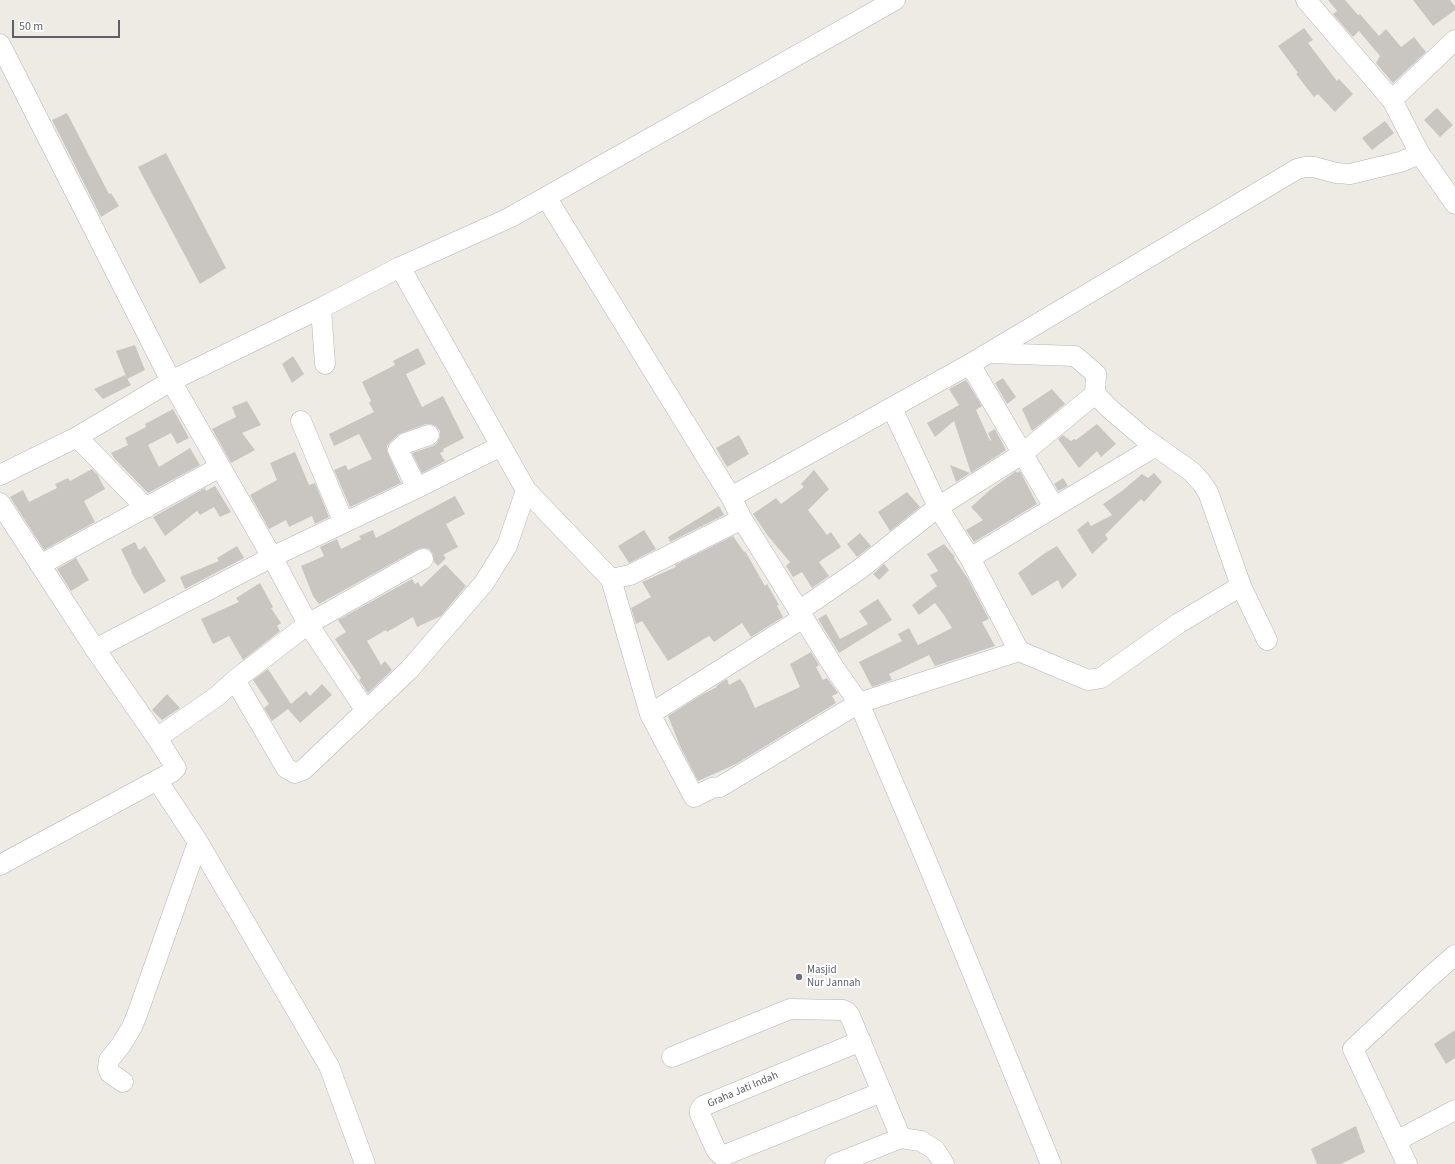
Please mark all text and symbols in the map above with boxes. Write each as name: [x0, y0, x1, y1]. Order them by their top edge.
scale bar: [14, 12, 122, 38]
text: 50 m: [19, 18, 43, 35]
place label: Masjid Nur Jannah: [807, 964, 860, 990]
marker: Masjid Nur Jannah: [794, 972, 804, 982]
street label: Graha Jati Indah: [706, 1069, 780, 1111]

